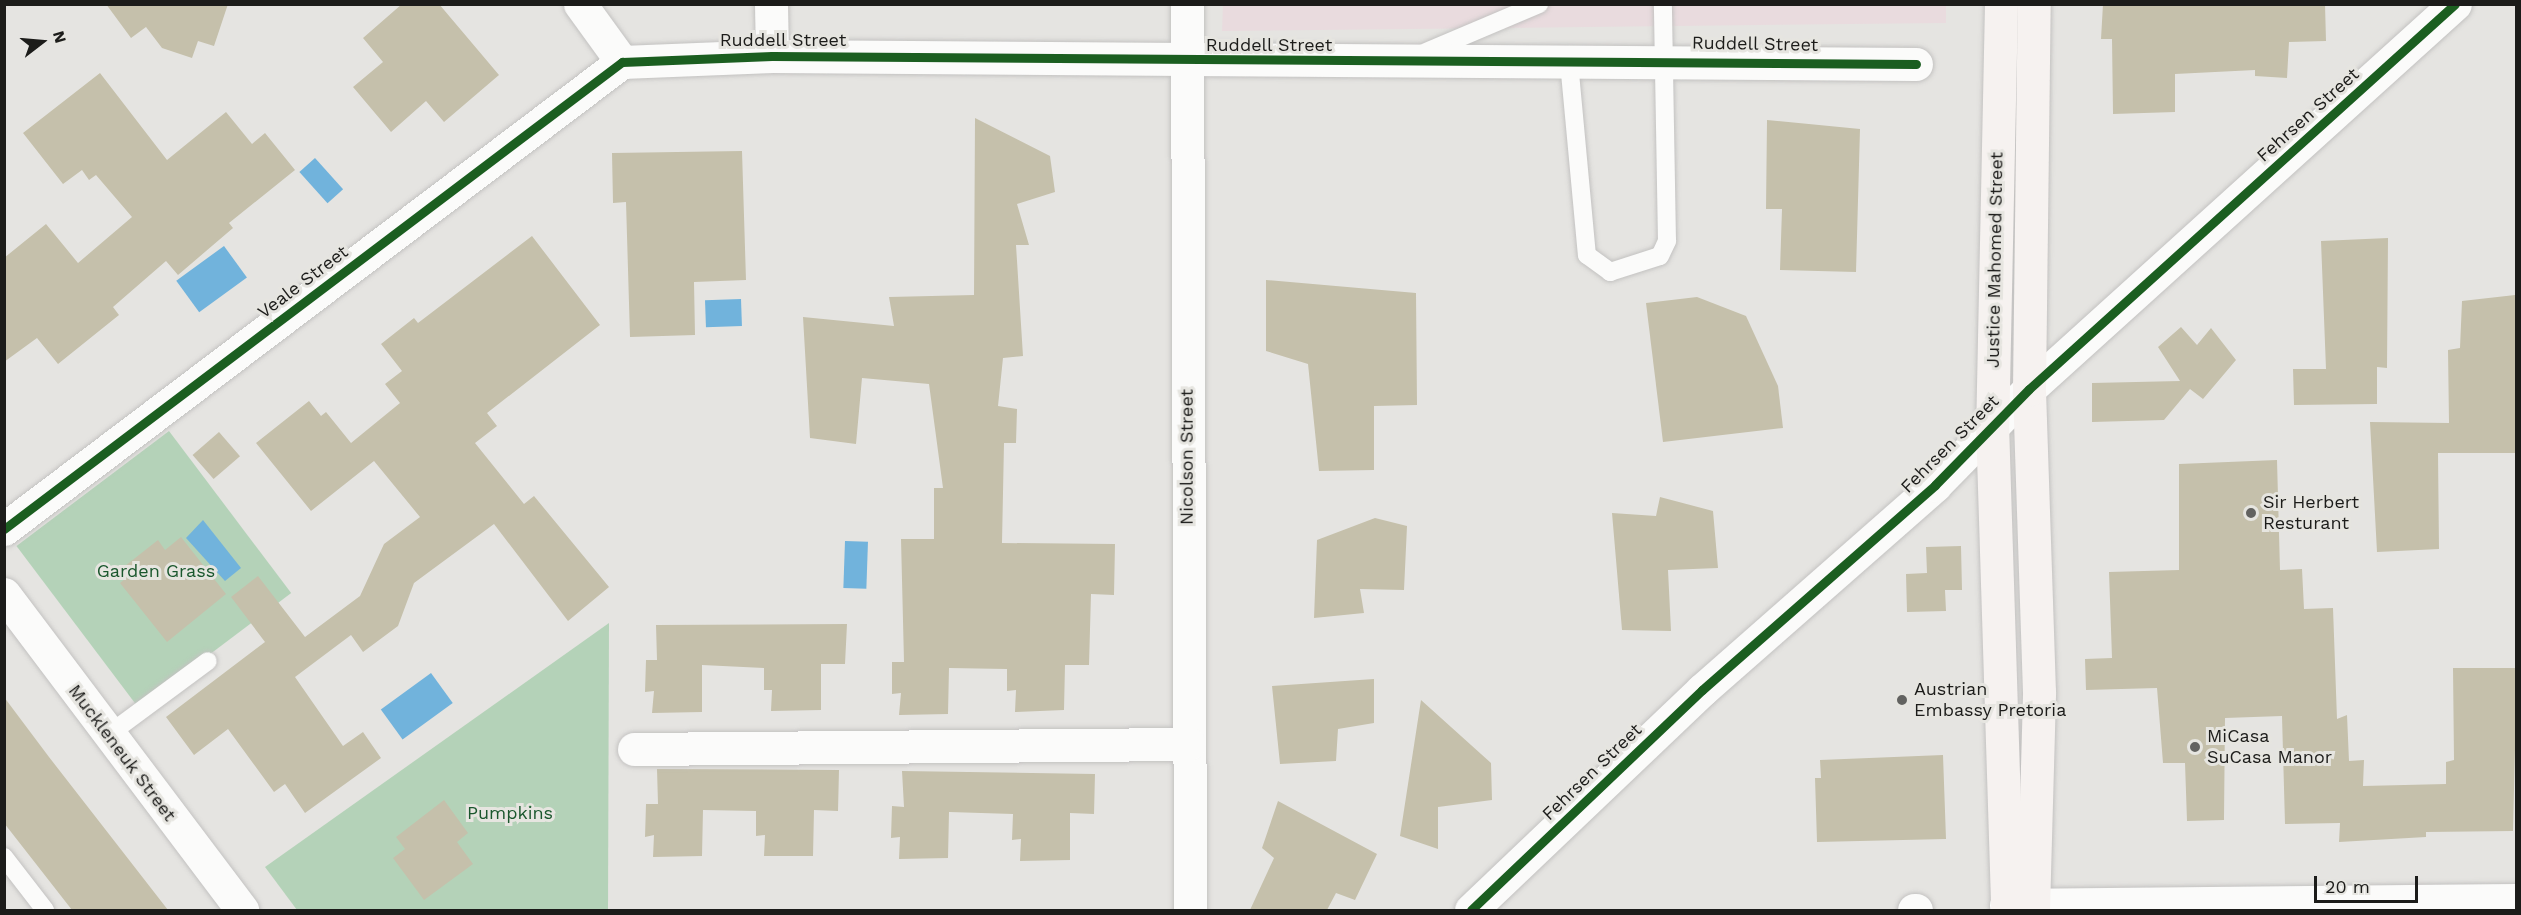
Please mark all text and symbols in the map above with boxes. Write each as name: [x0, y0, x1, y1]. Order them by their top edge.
north arrow: [12, 12, 72, 72]
text: N: [49, 29, 71, 45]
street label: Ruddell Street: [719, 29, 847, 51]
street label: Ruddell Street: [1691, 32, 1819, 56]
street label: Ruddell Street: [1205, 34, 1333, 56]
street label: Fehrsen Street: [2253, 64, 2363, 166]
street label: Justice Mahomed Street: [1982, 152, 2008, 368]
street label: Veale Street: [254, 241, 352, 323]
street label: Nicolson Street: [1176, 389, 1198, 525]
street label: Fehrsen Street: [1896, 390, 2004, 498]
place label: Sir Herbert Resturant: [2263, 492, 2360, 534]
marker: Sir Herbert Resturant: [2244, 506, 2258, 520]
park label: Garden Grass: [97, 560, 215, 582]
place label: Austrian Embassy Pretoria: [1914, 679, 2067, 722]
street label: Muckleneuk Street: [64, 680, 180, 826]
marker: Austrian Embassy Pretoria: [1895, 693, 1909, 707]
street label: Fehrsen Street: [1538, 719, 1646, 825]
place label: MiCasa SuCasa Manor: [2207, 726, 2333, 768]
marker: MiCasa SuCasa Manor: [2188, 740, 2202, 754]
park label: Pumpkins: [467, 802, 553, 824]
scale bar: [2317, 864, 2420, 902]
text: 20 m: [2325, 876, 2370, 897]

